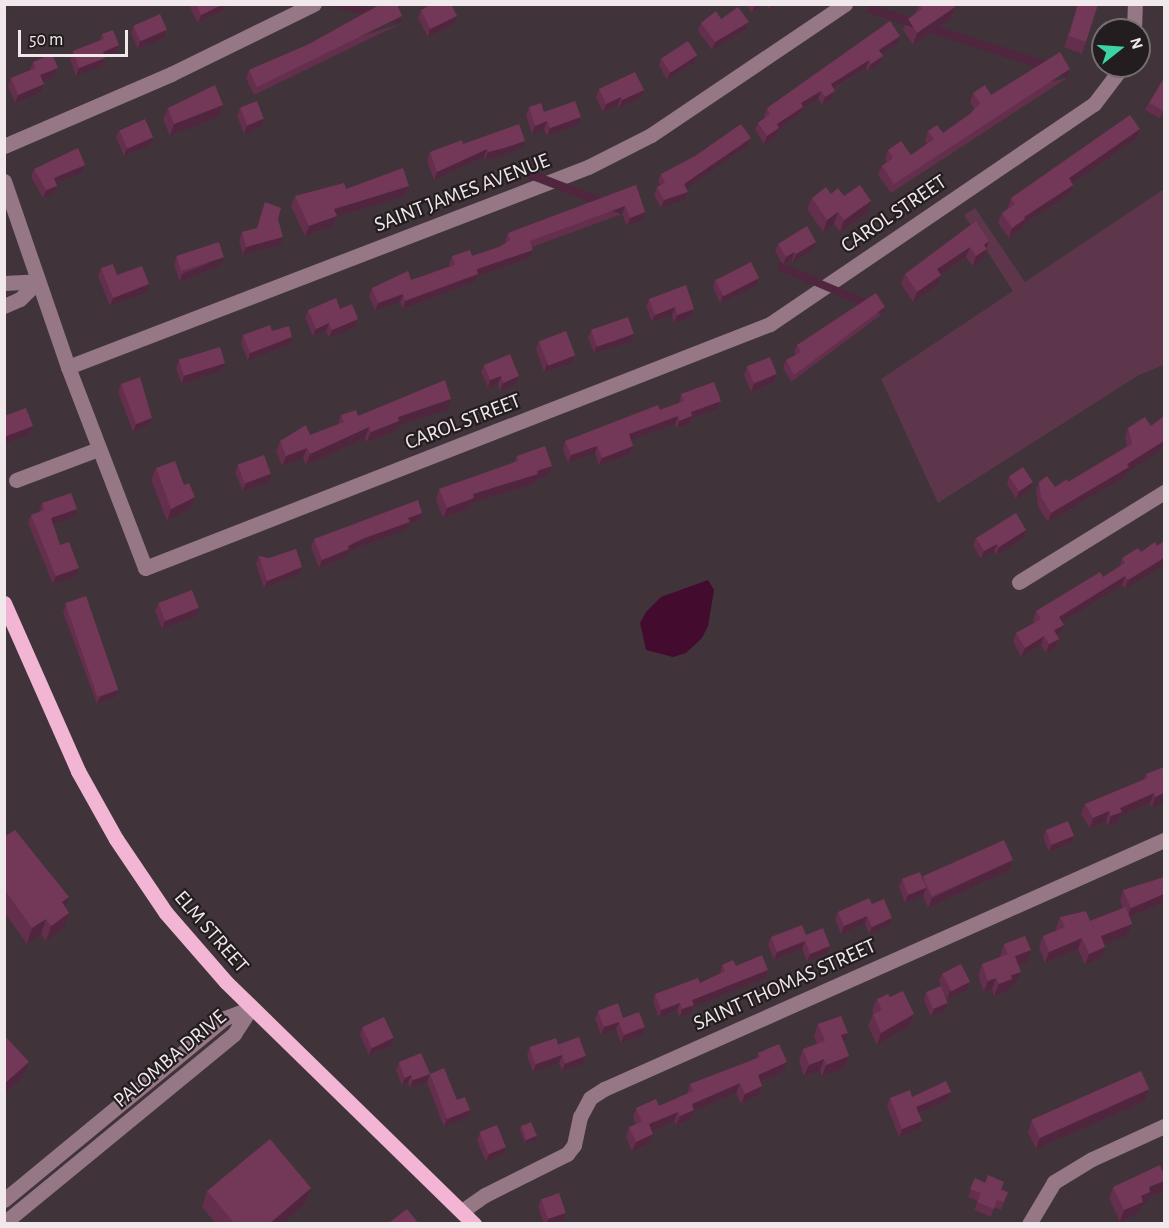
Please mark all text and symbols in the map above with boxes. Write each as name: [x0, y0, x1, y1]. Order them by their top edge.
scale bar: [21, 18, 130, 56]
north arrow: [1091, 18, 1151, 78]
text: 50 m: [29, 31, 63, 49]
text: N: [1127, 36, 1146, 51]
street label: SAINT JAMES AVENUE: [371, 148, 553, 238]
street label: CAROL STREET: [836, 169, 952, 259]
street label: CAROL STREET: [401, 388, 525, 456]
street label: ELM STREET: [168, 886, 254, 978]
street label: SAINT THOMAS STREET: [690, 933, 880, 1037]
street label: PALOMBA DRIVE: [109, 1005, 231, 1113]

